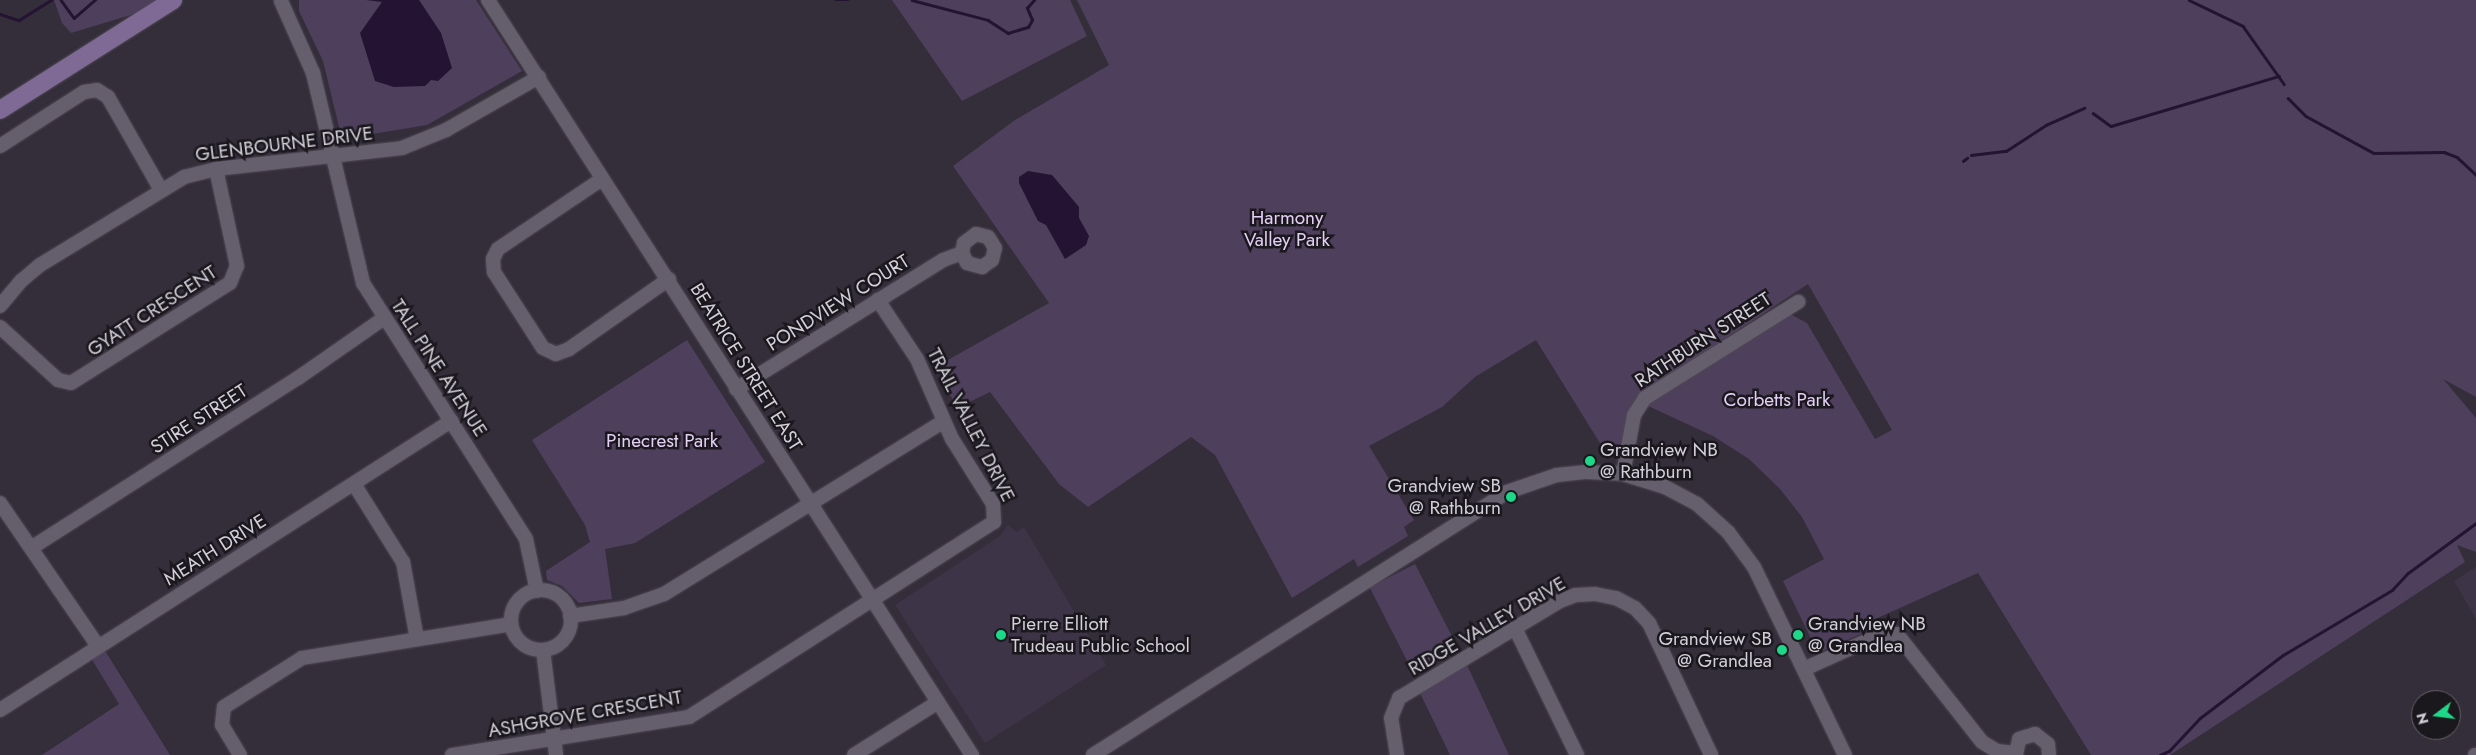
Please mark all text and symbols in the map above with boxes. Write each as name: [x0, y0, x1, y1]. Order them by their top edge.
street label: GLENBOURNE DRIVE: [194, 122, 374, 166]
park label: Harmony Valley Park: [1244, 207, 1330, 251]
street label: PONDVIEW COURT: [762, 250, 914, 356]
street label: GYATT CRESCENT: [83, 261, 221, 361]
street label: BEATRICE STREET EAST: [685, 279, 807, 455]
street label: RATHBURN STREET: [1631, 288, 1775, 392]
street label: TALL PINE AVENUE: [386, 295, 492, 441]
street label: TRAIL VALLEY DRIVE: [922, 344, 1020, 506]
street label: STIRE STREET: [147, 379, 251, 459]
park label: Corbetts Park: [1724, 389, 1830, 411]
park label: Pinecrest Park: [606, 430, 718, 452]
place label: Grandview NB @ Rathburn: [1600, 439, 1718, 483]
marker: Grandview NB @ Rathburn: [1584, 455, 1596, 467]
place label: Grandview SB @ Rathburn: [1387, 475, 1501, 519]
marker: Grandview SB @ Rathburn: [1505, 491, 1517, 503]
street label: MEATH DRIVE: [160, 509, 270, 591]
street label: RIDGE VALLEY DRIVE: [1404, 572, 1570, 680]
place label: Pierre Elliott Trudeau Public School: [1011, 613, 1190, 657]
place label: Grandview NB @ Grandlea: [1808, 613, 1926, 657]
place label: Grandview SB @ Grandlea: [1658, 628, 1772, 672]
marker: Pierre Elliott Trudeau Public School: [995, 629, 1007, 641]
marker: Grandview NB @ Grandlea: [1792, 629, 1804, 641]
marker: Grandview SB @ Grandlea: [1776, 644, 1788, 656]
street label: ASHGROVE CRESCENT: [486, 686, 684, 742]
north arrow: [2411, 690, 2461, 740]
text: N: [2411, 711, 2434, 727]

